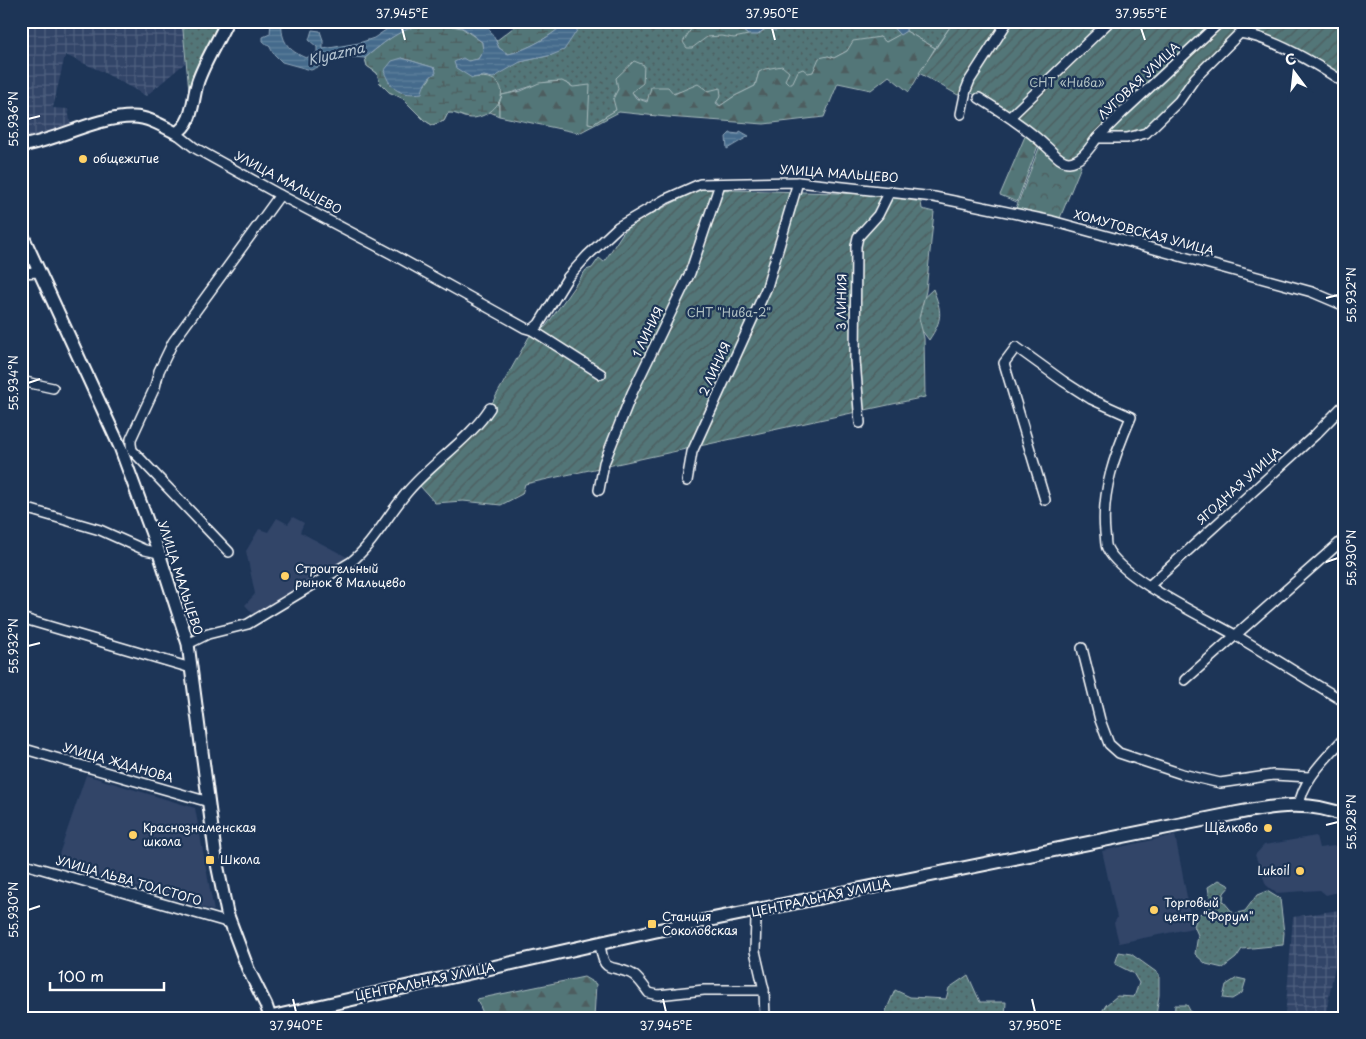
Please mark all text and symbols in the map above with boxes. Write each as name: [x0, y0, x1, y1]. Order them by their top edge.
text: 37.945°E: [376, 4, 428, 22]
text: 37.950°E: [745, 4, 799, 22]
text: 37.955°E: [1115, 4, 1167, 22]
water label: Klyazma: [306, 37, 368, 70]
street label: ЛУГОВАЯ УЛИЦА: [1093, 38, 1183, 123]
text: С: [1283, 47, 1298, 70]
north arrow: [1268, 48, 1318, 98]
park label: СНТ «Нива»: [1029, 73, 1105, 91]
text: 55.936°N: [4, 91, 22, 147]
street label: УЛИЦА МАЛЬЦЕВО: [232, 146, 345, 218]
place label: общежитие: [93, 149, 159, 167]
marker: общежитие: [77, 153, 89, 165]
street label: УЛИЦА МАЛЬЦЕВО: [779, 160, 899, 186]
street label: ХОМУТОВСКАЯ УЛИЦА: [1072, 205, 1216, 259]
text: 55.932°N: [1342, 267, 1360, 323]
street label: 3 ЛИНИЯ: [832, 273, 850, 331]
street label: 1 ЛИНИЯ: [627, 303, 667, 360]
park label: СНТ "Нива-2": [687, 303, 771, 321]
street label: 2 ЛИНИЯ: [694, 339, 734, 398]
text: 55.934°N: [4, 355, 22, 411]
street label: ЯГОДНАЯ УЛИЦА: [1191, 442, 1285, 529]
street label: УЛИЦА МАЛЬЦЕВО: [154, 518, 208, 637]
text: 55.930°N: [1342, 530, 1360, 586]
place label: Строительный рынок в Мальцево: [295, 559, 406, 591]
marker: Строительный рынок в Мальцево: [279, 570, 291, 582]
text: 55.932°N: [4, 618, 22, 674]
street label: УЛИЦА ЖДАНОВА: [61, 738, 176, 787]
text: 55.928°N: [1342, 794, 1360, 850]
place label: Краснознаменская школа: [143, 818, 256, 850]
place label: Щёлково: [1205, 818, 1258, 836]
marker: Щёлково: [1262, 822, 1274, 834]
marker: Краснознаменская школа: [127, 829, 139, 841]
place label: Школа: [220, 850, 261, 868]
street label: УЛИЦА ЛЬВА ТОЛСТОГО: [54, 851, 204, 909]
marker: Школа: [204, 854, 216, 866]
place label: Lukoil: [1257, 861, 1290, 879]
marker: Lukoil: [1294, 865, 1306, 877]
street label: ЦЕНТРАЛЬНАЯ УЛИЦА: [749, 873, 892, 921]
text: 55.930°N: [4, 882, 22, 938]
place label: Торговый центр "Форум": [1164, 893, 1254, 925]
marker: Торговый центр "Форум": [1148, 904, 1160, 916]
place label: Станция Соколовская: [662, 907, 738, 939]
marker: Станция Соколовская: [646, 918, 658, 930]
street label: ЦЕНТРАЛЬНАЯ УЛИЦА: [353, 957, 496, 1005]
scale bar: [50, 959, 164, 991]
text: 100 m: [58, 964, 104, 987]
text: 37.940°E: [269, 1016, 323, 1034]
text: 37.945°E: [640, 1016, 692, 1034]
text: 37.950°E: [1008, 1016, 1062, 1034]

